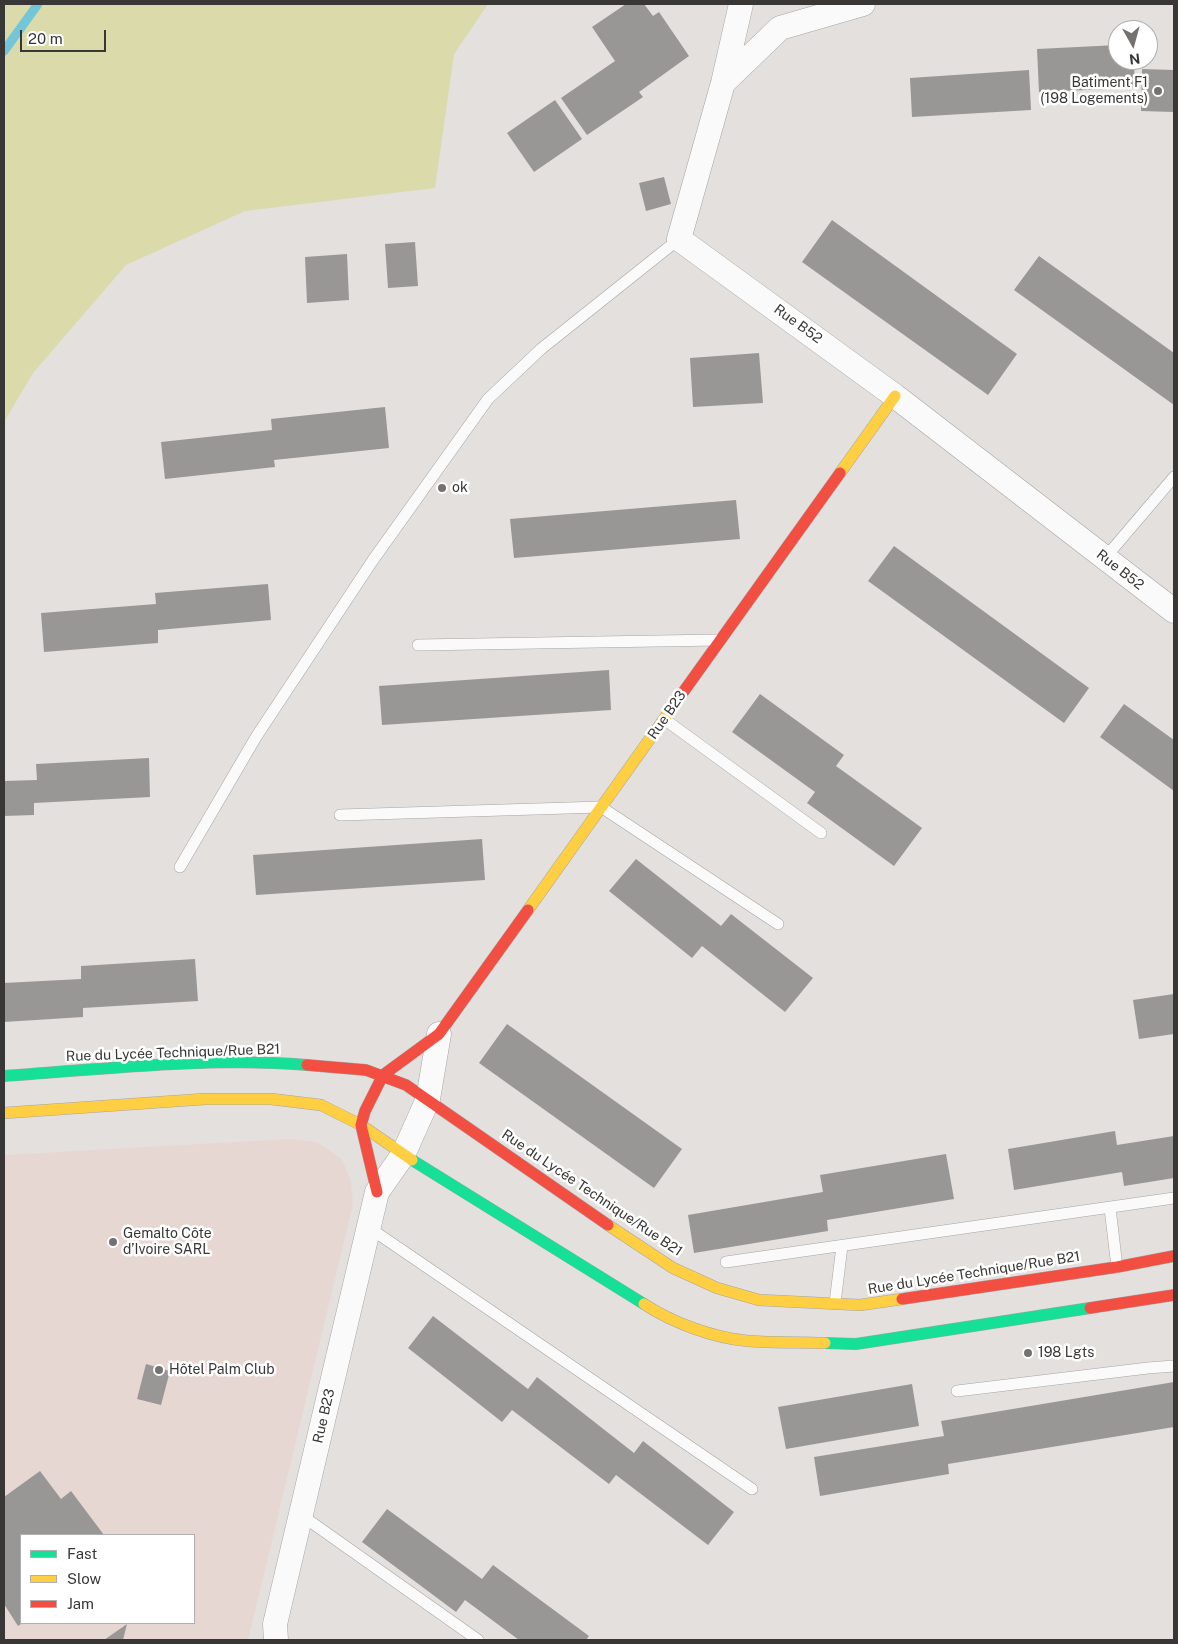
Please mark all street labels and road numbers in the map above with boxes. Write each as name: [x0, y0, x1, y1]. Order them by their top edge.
street label: Rue B52: [771, 301, 825, 347]
street label: Rue B52: [1093, 546, 1147, 594]
street label: Rue B23: [644, 688, 690, 742]
street label: Rue du Lycée Technique/Rue B21: [66, 1041, 280, 1065]
street label: Rue du Lycée Technique/Rue B21: [498, 1126, 686, 1260]
street label: Rue du Lycée Technique/Rue B21: [867, 1248, 1081, 1298]
street label: Rue B23: [310, 1387, 338, 1445]

